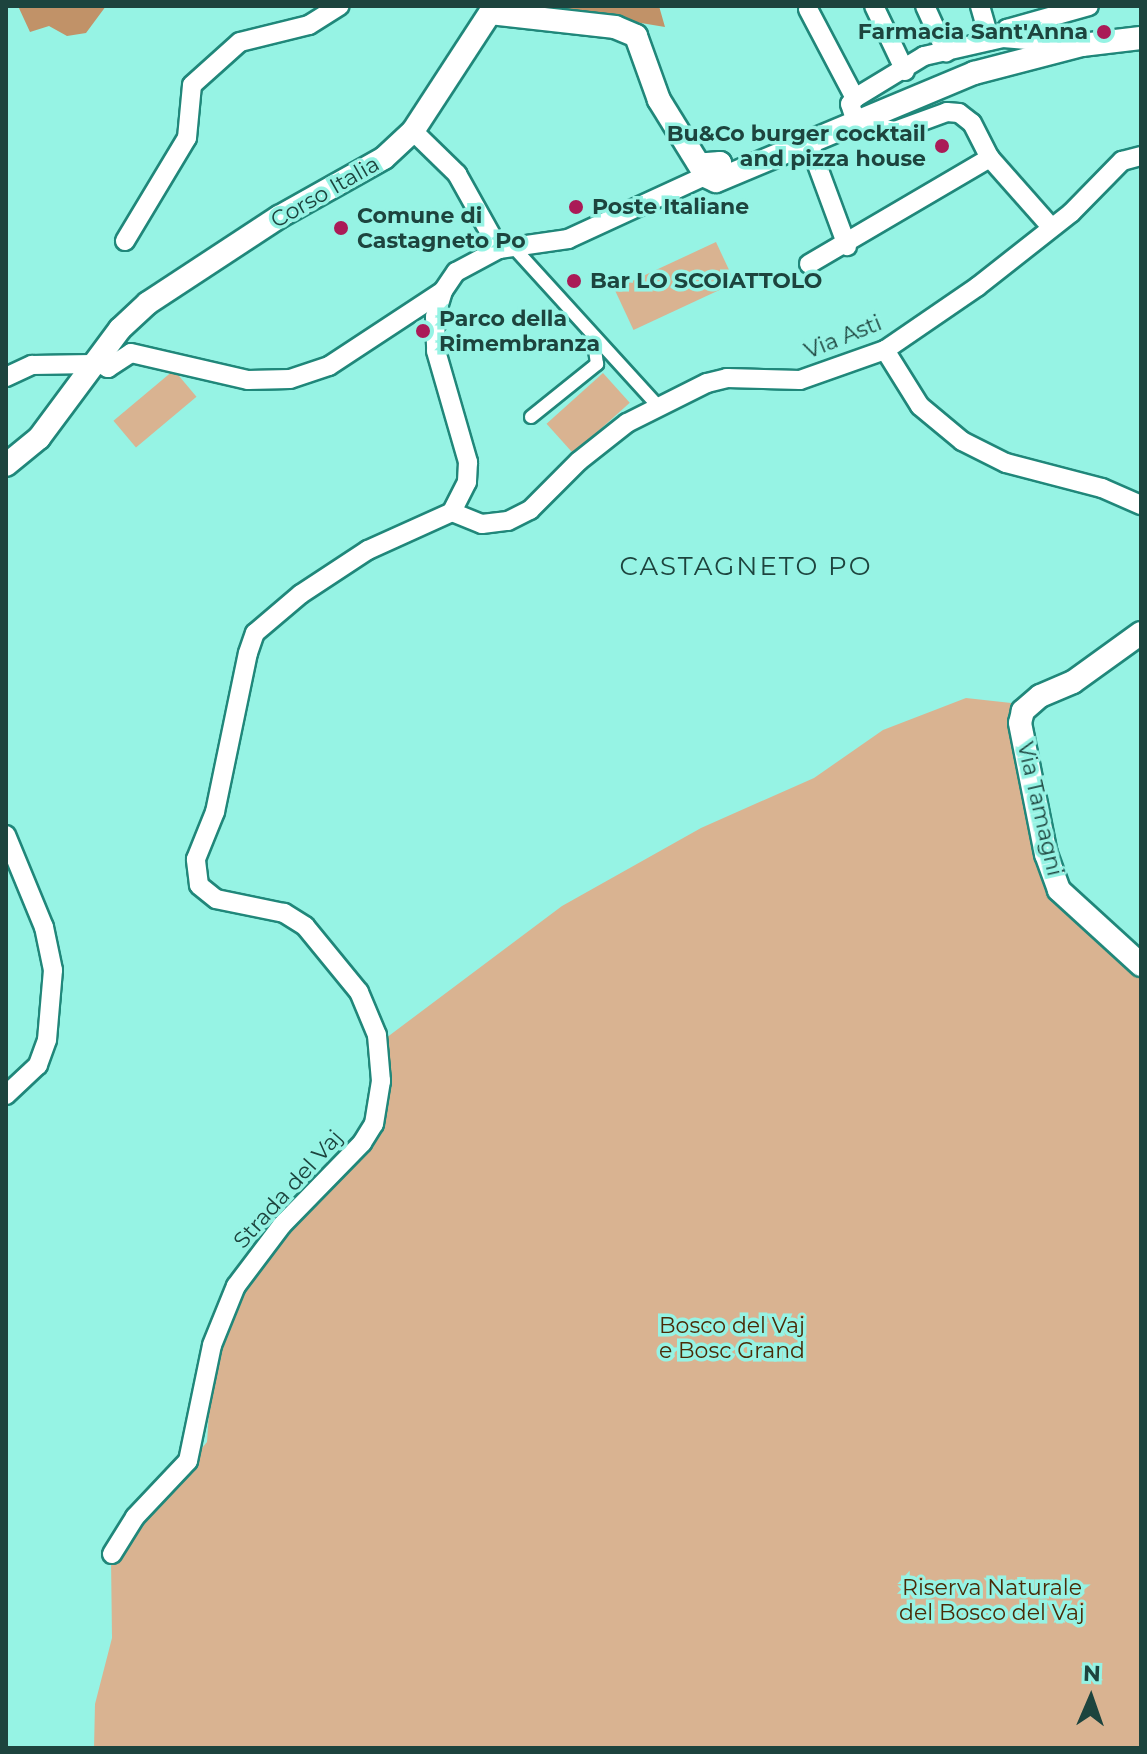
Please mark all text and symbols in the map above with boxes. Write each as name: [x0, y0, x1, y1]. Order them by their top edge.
place label: Farmacia Sant'Anna: [858, 19, 1088, 45]
marker: Farmacia Sant'Anna: [1095, 23, 1113, 41]
place label: Bu&Co burger cocktail and pizza house: [667, 120, 926, 172]
marker: Bu&Co burger cocktail and pizza house: [933, 137, 951, 155]
street label: Corso Italia: [266, 150, 384, 234]
place label: Poste Italiane: [592, 194, 749, 220]
marker: Poste Italiane: [567, 198, 585, 216]
place label: Comune di Castagneto Po: [357, 202, 526, 254]
marker: Comune di Castagneto Po: [332, 219, 350, 237]
place label: Bar LO SCOIATTOLO: [590, 268, 822, 294]
marker: Bar LO SCOIATTOLO: [565, 272, 583, 290]
place label: Parco della Rimembranza: [439, 305, 600, 356]
street label: Via Asti: [801, 310, 885, 364]
marker: Parco della Rimembranza: [414, 322, 432, 340]
district label: CASTAGNETO PO: [619, 551, 873, 583]
street label: Via Tamagni: [1012, 739, 1068, 879]
street label: Strada del Vaj: [228, 1124, 348, 1254]
park label: Bosco del Vaj e Bosc Grand: [659, 1312, 805, 1364]
park label: Riserva Naturale del Bosco del Vaj: [899, 1574, 1085, 1626]
north arrow: [1051, 1658, 1131, 1738]
text: N: [1082, 1660, 1101, 1687]

